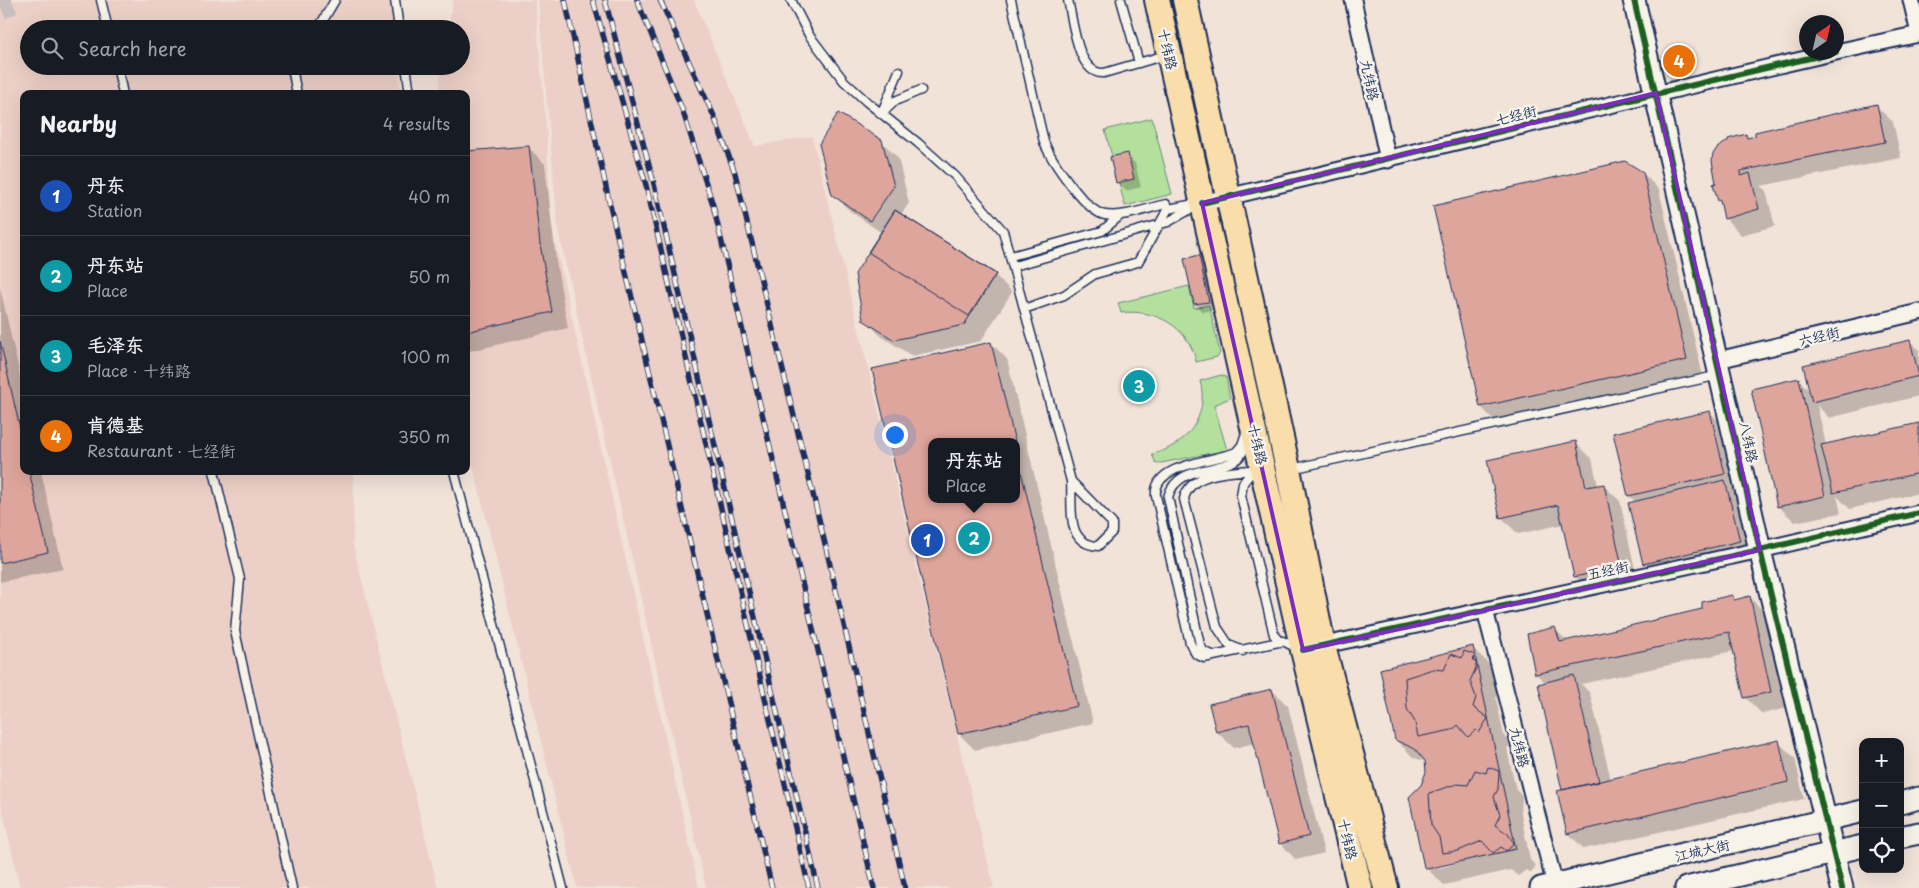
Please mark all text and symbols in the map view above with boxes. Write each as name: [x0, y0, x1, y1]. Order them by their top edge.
north arrow: [1799, 15, 1844, 60]
search box: [20, 20, 470, 75]
street label: 十纬路: [1153, 26, 1183, 72]
icon: search: [38, 34, 66, 62]
text: Search here: [78, 34, 187, 62]
pin: 4: [1663, 42, 1695, 80]
street label: 九纬路: [1355, 57, 1385, 103]
street label: 七经街: [1493, 100, 1539, 130]
text: Nearby: [40, 107, 117, 139]
text: 4 results: [383, 111, 450, 135]
text: 丹东: [87, 170, 125, 198]
text: 1: [52, 184, 60, 208]
text: 40 m: [408, 184, 450, 208]
text: Station: [87, 198, 142, 222]
text: 丹东站: [87, 250, 144, 278]
text: 2: [50, 264, 62, 288]
text: 50 m: [409, 264, 450, 288]
text: Place: [87, 278, 128, 302]
street label: 六经街: [1796, 321, 1842, 351]
text: 毛泽东: [87, 330, 144, 358]
text: 3: [51, 344, 61, 368]
text: 100 m: [401, 344, 450, 368]
text: Place · 十纬路: [87, 358, 191, 382]
pin: 3: [1123, 367, 1155, 405]
text: 肯德基: [87, 410, 144, 438]
street label: 八纬路: [1734, 419, 1764, 465]
street label: 十纬路: [1243, 421, 1273, 467]
your location: [882, 422, 908, 448]
text: 4: [51, 424, 61, 448]
text: 350 m: [398, 424, 450, 448]
text: Restaurant · 七经街: [87, 438, 235, 462]
popup: [928, 438, 1020, 503]
text: 丹东站: [945, 445, 1003, 473]
text: Place: [945, 473, 986, 497]
pin: 2: [958, 519, 990, 557]
pin: 1: [911, 521, 943, 559]
street label: 五经街: [1585, 555, 1631, 585]
street label: 九纬路: [1505, 724, 1535, 770]
map controls: [1859, 738, 1904, 873]
button: +: [1859, 738, 1904, 783]
button: −: [1859, 783, 1904, 828]
street label: 十纬路: [1333, 816, 1363, 862]
button: locate: [1859, 828, 1904, 873]
street label: 江城大街: [1672, 833, 1732, 867]

